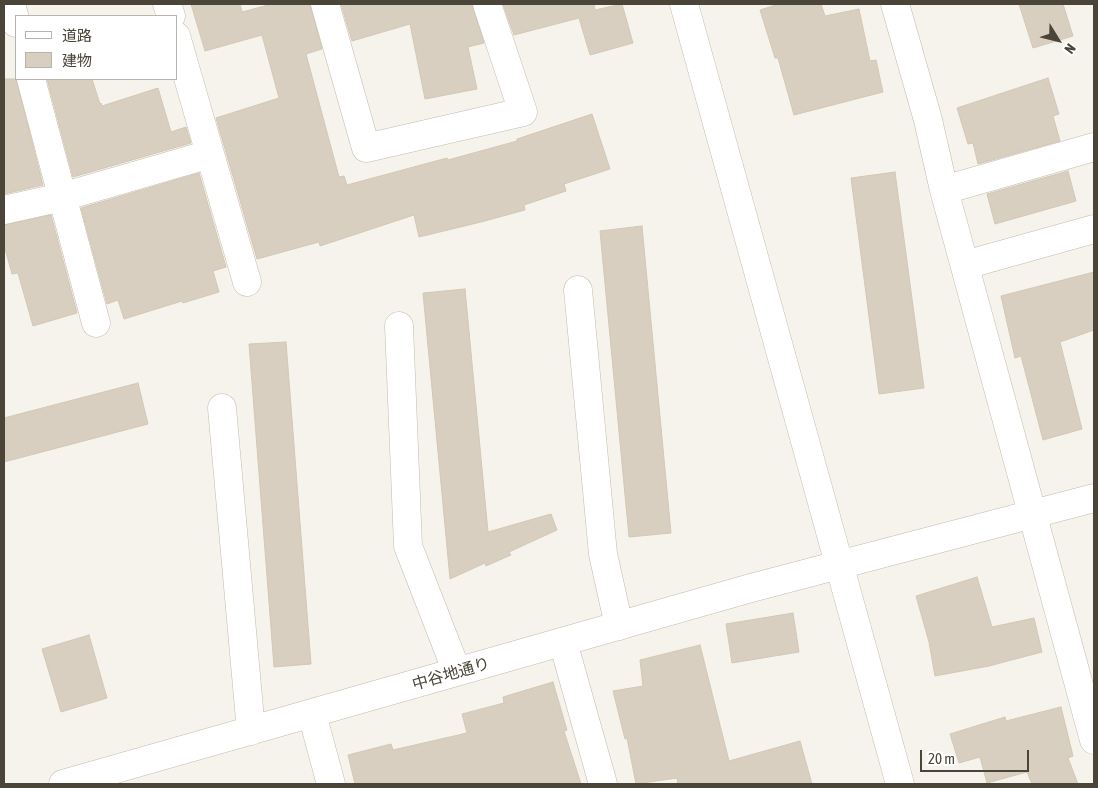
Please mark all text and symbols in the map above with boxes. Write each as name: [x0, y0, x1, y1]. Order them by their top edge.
legend: [15, 15, 178, 80]
north arrow: [1033, 15, 1083, 65]
text: 道路: [62, 27, 92, 44]
text: N: [1061, 41, 1079, 57]
text: 建物: [62, 52, 92, 69]
street label: 中谷地通り: [410, 654, 492, 694]
scale bar: [923, 740, 1032, 772]
text: 20 m: [928, 750, 955, 767]

